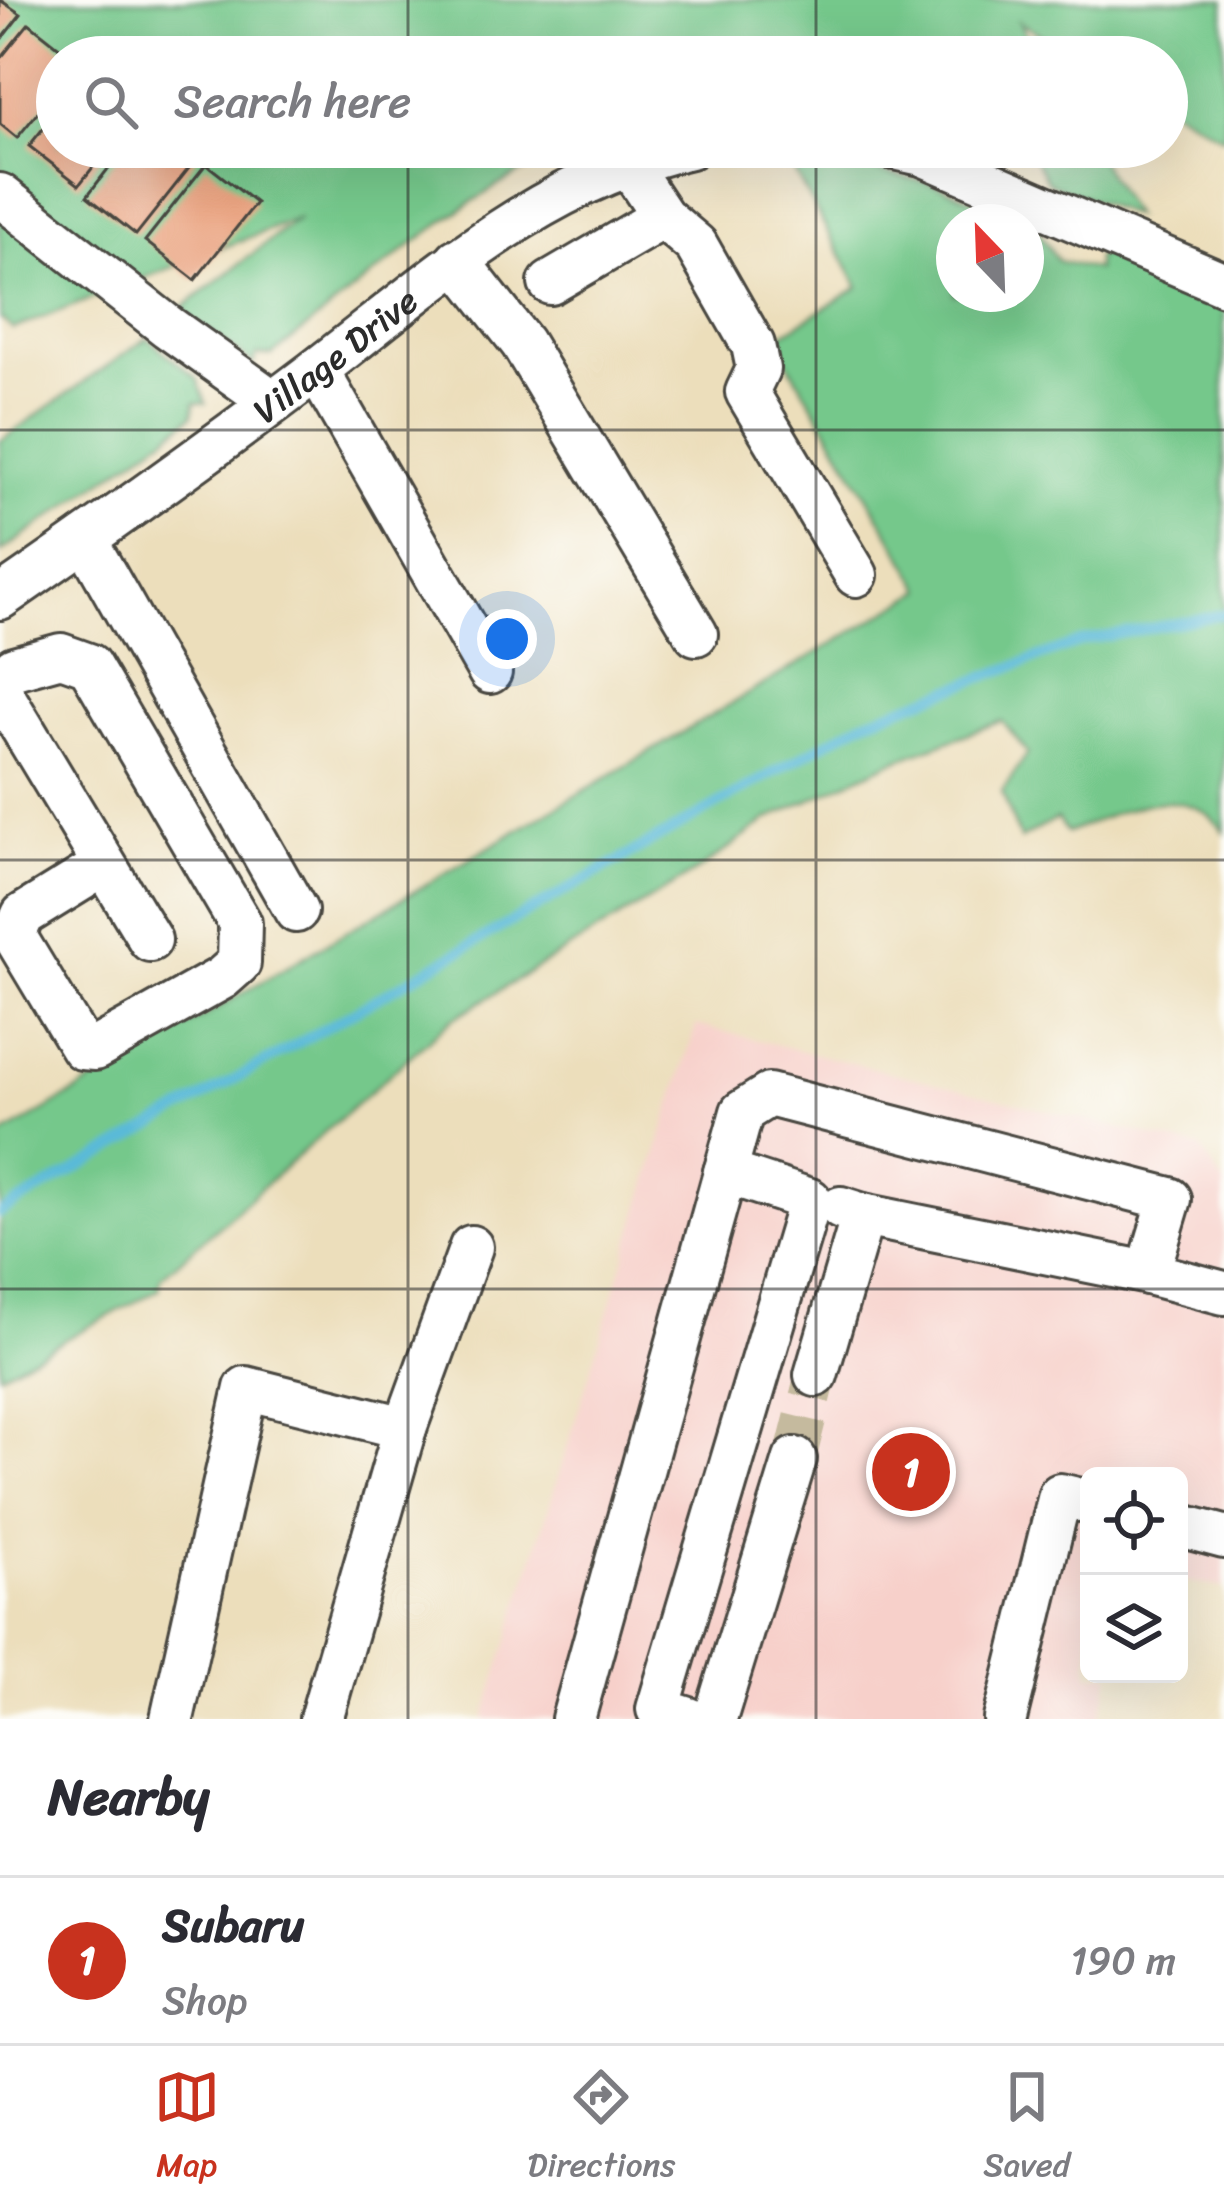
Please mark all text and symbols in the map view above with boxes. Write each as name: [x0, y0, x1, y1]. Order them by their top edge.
search box: [36, 36, 1188, 168]
text: Search here: [174, 62, 411, 142]
icon: search: [78, 69, 144, 135]
north arrow: [936, 204, 1044, 312]
street label: Village Drive: [239, 270, 433, 441]
your location: [477, 609, 537, 669]
pin: 1: [872, 1427, 950, 1517]
map controls: [1080, 1467, 1188, 1683]
button: locate: [1080, 1467, 1188, 1575]
button: layers: [1080, 1575, 1188, 1683]
text: Nearby: [48, 1752, 209, 1842]
text: Subaru: [162, 1886, 304, 1966]
text: 1: [79, 1926, 95, 1995]
text: 190 m: [1071, 1926, 1176, 1995]
text: Shop: [162, 1966, 247, 2035]
tab: Map: [154, 2064, 220, 2194]
tab: Directions: [528, 2064, 675, 2194]
tab: Saved: [983, 2064, 1070, 2194]

